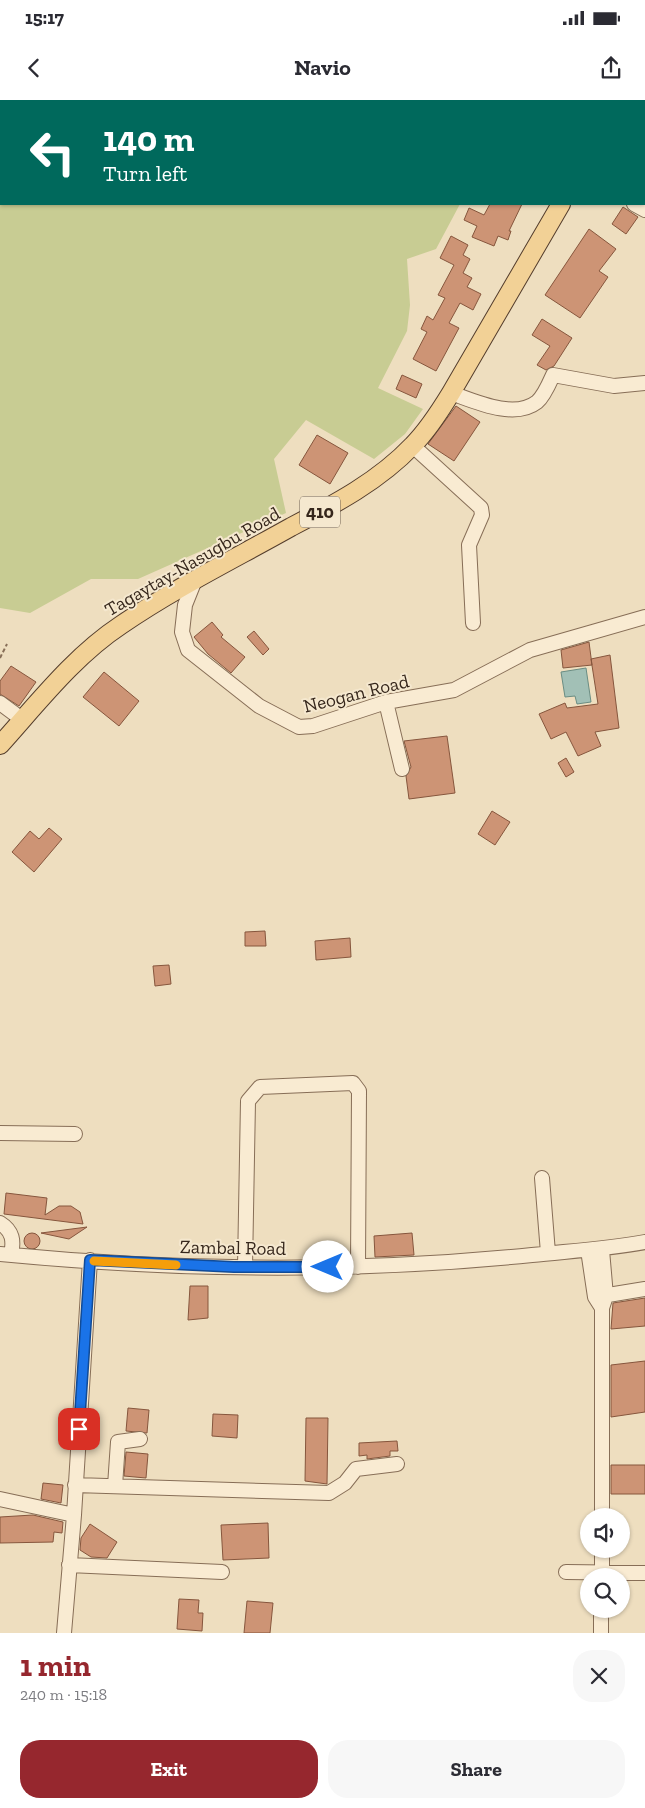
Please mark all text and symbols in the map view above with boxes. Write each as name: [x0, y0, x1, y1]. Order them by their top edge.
text: 15:17: [25, 6, 64, 29]
icon: back: [20, 54, 48, 82]
text: Navio: [294, 54, 351, 81]
icon: share: [597, 54, 625, 82]
text: 140 m: [103, 118, 194, 160]
icon: left: [20, 120, 85, 185]
text: Turn left: [103, 160, 187, 187]
road number: 410: [300, 497, 340, 528]
street label: Tagaytay-Nasugbu Road: [100, 502, 284, 621]
street label: Neogan Road: [301, 669, 412, 718]
street label: Zambal Road: [180, 1235, 287, 1260]
position arrow: [301, 1240, 353, 1292]
pin: [58, 1408, 100, 1450]
icon: arrive: [65, 1415, 93, 1443]
map controls: [580, 1508, 630, 1618]
button: sound: [580, 1508, 630, 1558]
button: search: [580, 1568, 630, 1618]
text: 1 min: [20, 1648, 91, 1684]
button: close: [573, 1650, 625, 1702]
text: 240 m · 15:18: [20, 1685, 107, 1704]
button: Exit: [20, 1740, 318, 1798]
button: Share: [328, 1740, 625, 1798]

